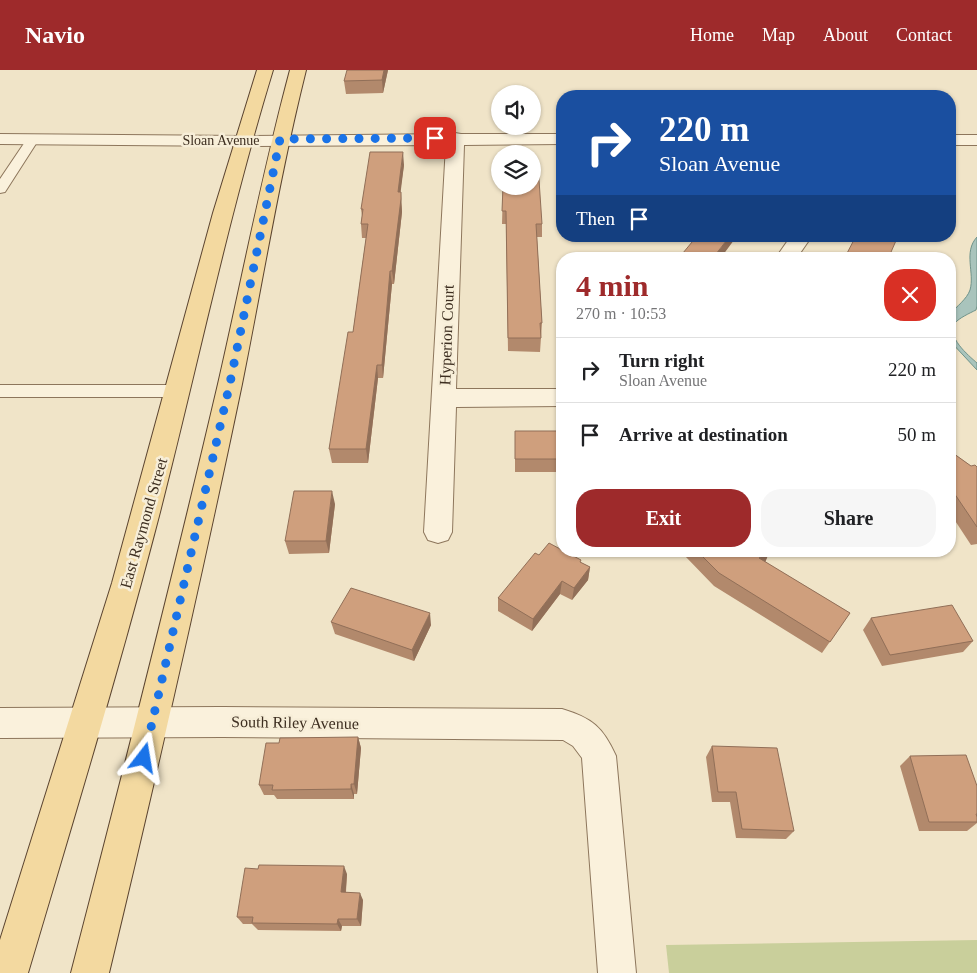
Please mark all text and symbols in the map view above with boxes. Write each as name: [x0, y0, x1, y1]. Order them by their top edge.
text: Navio: [25, 22, 85, 48]
text: Home: [690, 25, 734, 45]
text: Map: [762, 25, 795, 45]
text: About: [823, 25, 868, 45]
text: Contact: [896, 25, 952, 45]
map controls: [491, 85, 541, 195]
button: sound: [491, 85, 541, 135]
icon: right: [576, 110, 641, 175]
text: 220 m: [659, 110, 749, 149]
pin: [414, 117, 456, 159]
icon: arrive: [421, 124, 449, 152]
street label: Sloan Avenue: [182, 133, 260, 148]
button: layers: [491, 145, 541, 195]
text: Sloan Avenue: [659, 151, 780, 176]
icon: arrive: [625, 205, 653, 233]
text: Then: [576, 208, 615, 229]
text: 4 min: [576, 269, 649, 302]
button: close: [884, 269, 936, 321]
street label: Hyperion Court: [436, 284, 458, 386]
text: 270 m · 10:53: [576, 305, 666, 322]
text: Turn right: [619, 350, 704, 371]
icon: right: [576, 356, 604, 384]
text: 220 m: [888, 359, 936, 380]
text: Sloan Avenue: [619, 372, 707, 389]
icon: arrive: [576, 421, 604, 449]
text: Arrive at destination: [619, 424, 788, 445]
text: 50 m: [897, 424, 936, 445]
street label: East Raymond Street: [117, 455, 171, 591]
button: Exit: [576, 489, 751, 547]
button: Share: [761, 489, 936, 547]
street label: South Riley Avenue: [231, 713, 359, 733]
position arrow: [117, 731, 169, 783]

